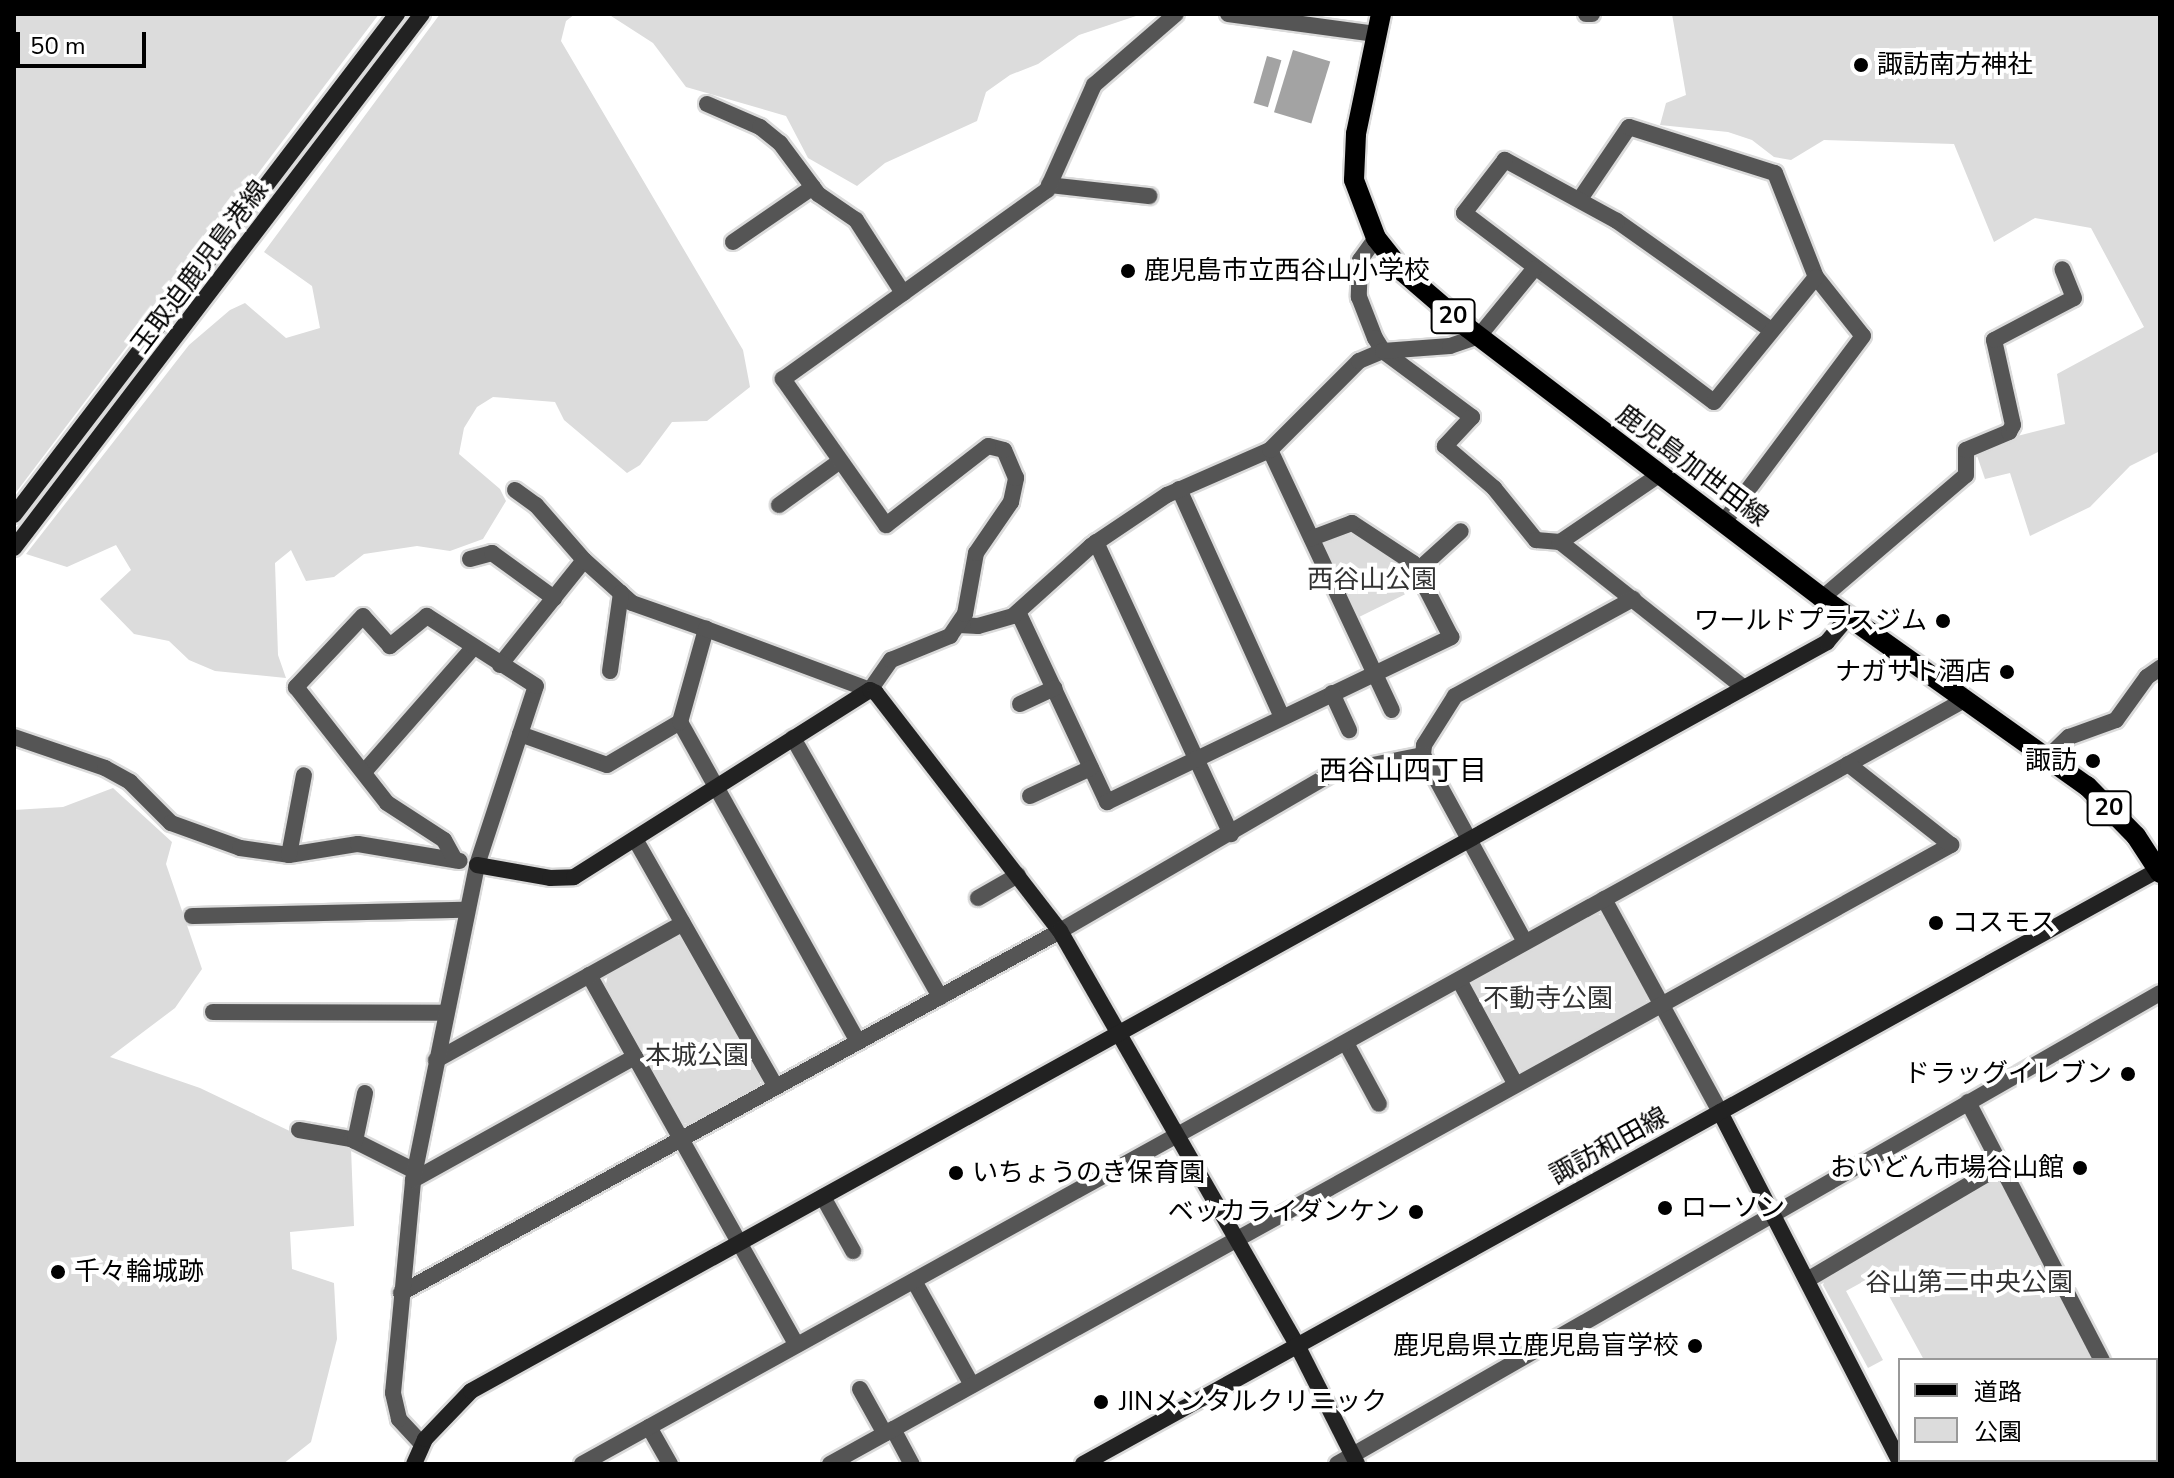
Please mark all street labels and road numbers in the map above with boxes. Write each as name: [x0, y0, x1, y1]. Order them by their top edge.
street label: 玉取迫鹿児島港線: [125, 175, 275, 359]
road number: 20: [1429, 296, 1477, 336]
street label: 鹿児島加世田線: [1610, 399, 1774, 533]
road number: 20: [2085, 788, 2133, 828]
street label: 諏訪和田線: [1545, 1101, 1673, 1191]

